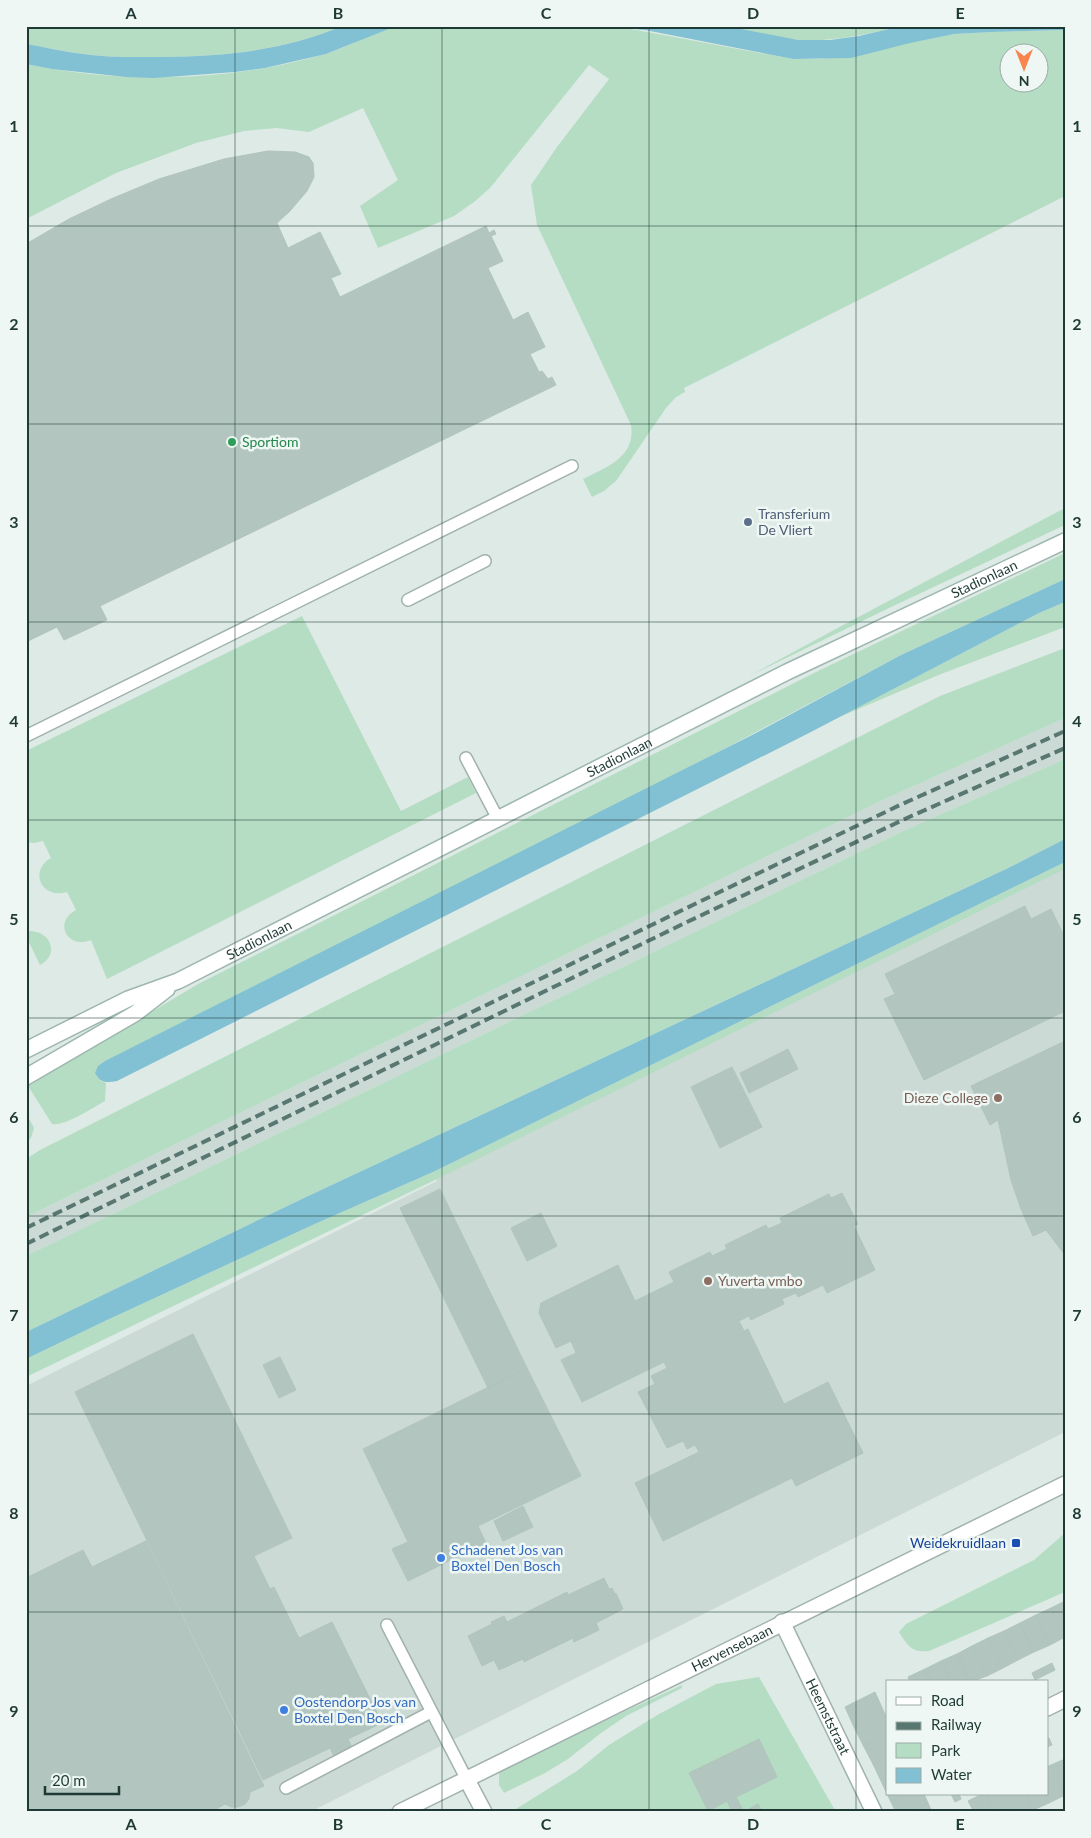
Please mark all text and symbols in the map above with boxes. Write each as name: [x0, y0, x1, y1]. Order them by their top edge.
text: A: [124, 3, 137, 22]
text: B: [333, 3, 343, 22]
text: C: [541, 3, 552, 22]
text: D: [747, 3, 759, 22]
text: E: [955, 3, 965, 22]
north arrow: [998, 42, 1048, 92]
text: N: [1019, 73, 1029, 90]
text: 1: [9, 116, 19, 135]
text: 1: [1072, 116, 1082, 135]
text: 2: [9, 314, 19, 333]
text: 2: [1072, 314, 1082, 333]
place label: Sportiom: [242, 433, 298, 450]
marker: Sportiom: [226, 436, 238, 448]
place label: Transferium De Vliert: [758, 505, 830, 538]
text: 3: [9, 512, 19, 531]
text: 3: [1072, 512, 1082, 531]
marker: Transferium De Vliert: [742, 516, 754, 528]
street label: Stadionlaan: [948, 556, 1020, 602]
text: 4: [9, 711, 19, 730]
text: 4: [1072, 711, 1082, 730]
street label: Stadionlaan: [583, 733, 655, 780]
text: 5: [9, 909, 19, 928]
text: 5: [1072, 909, 1082, 928]
street label: Stadionlaan: [223, 916, 294, 963]
place label: Dieze College: [904, 1089, 988, 1106]
marker: Dieze College: [992, 1092, 1004, 1104]
text: 6: [9, 1107, 19, 1126]
text: 6: [1072, 1107, 1082, 1126]
place label: Yuverta vmbo: [718, 1272, 803, 1289]
marker: Yuverta vmbo: [702, 1275, 714, 1287]
text: 7: [9, 1305, 19, 1324]
text: 7: [1072, 1305, 1082, 1324]
text: 8: [9, 1503, 19, 1522]
text: 8: [1072, 1503, 1082, 1522]
place label: Weidekruidlaan: [910, 1534, 1006, 1551]
marker: Weidekruidlaan: [1010, 1537, 1022, 1549]
place label: Schadenet Jos van Boxtel Den Bosch: [451, 1541, 563, 1574]
marker: Schadenet Jos van Boxtel Den Bosch: [435, 1552, 447, 1564]
street label: Hervensebaan: [688, 1621, 775, 1675]
street label: Heemststraat: [803, 1675, 854, 1757]
legend: [886, 1680, 1048, 1796]
text: Road: [931, 1691, 964, 1709]
place label: Oostendorp Jos van Boxtel Den Bosch: [294, 1693, 416, 1726]
text: 9: [9, 1701, 19, 1720]
text: 9: [1072, 1701, 1082, 1720]
marker: Oostendorp Jos van Boxtel Den Bosch: [278, 1704, 290, 1716]
text: Railway: [931, 1715, 982, 1733]
text: Park: [931, 1741, 961, 1759]
scale bar: [45, 1763, 119, 1795]
text: Water: [931, 1765, 972, 1783]
text: 20 m: [52, 1771, 86, 1789]
text: A: [124, 1814, 137, 1833]
text: B: [333, 1814, 343, 1833]
text: C: [541, 1814, 552, 1833]
text: D: [747, 1814, 759, 1833]
text: E: [955, 1814, 965, 1833]

